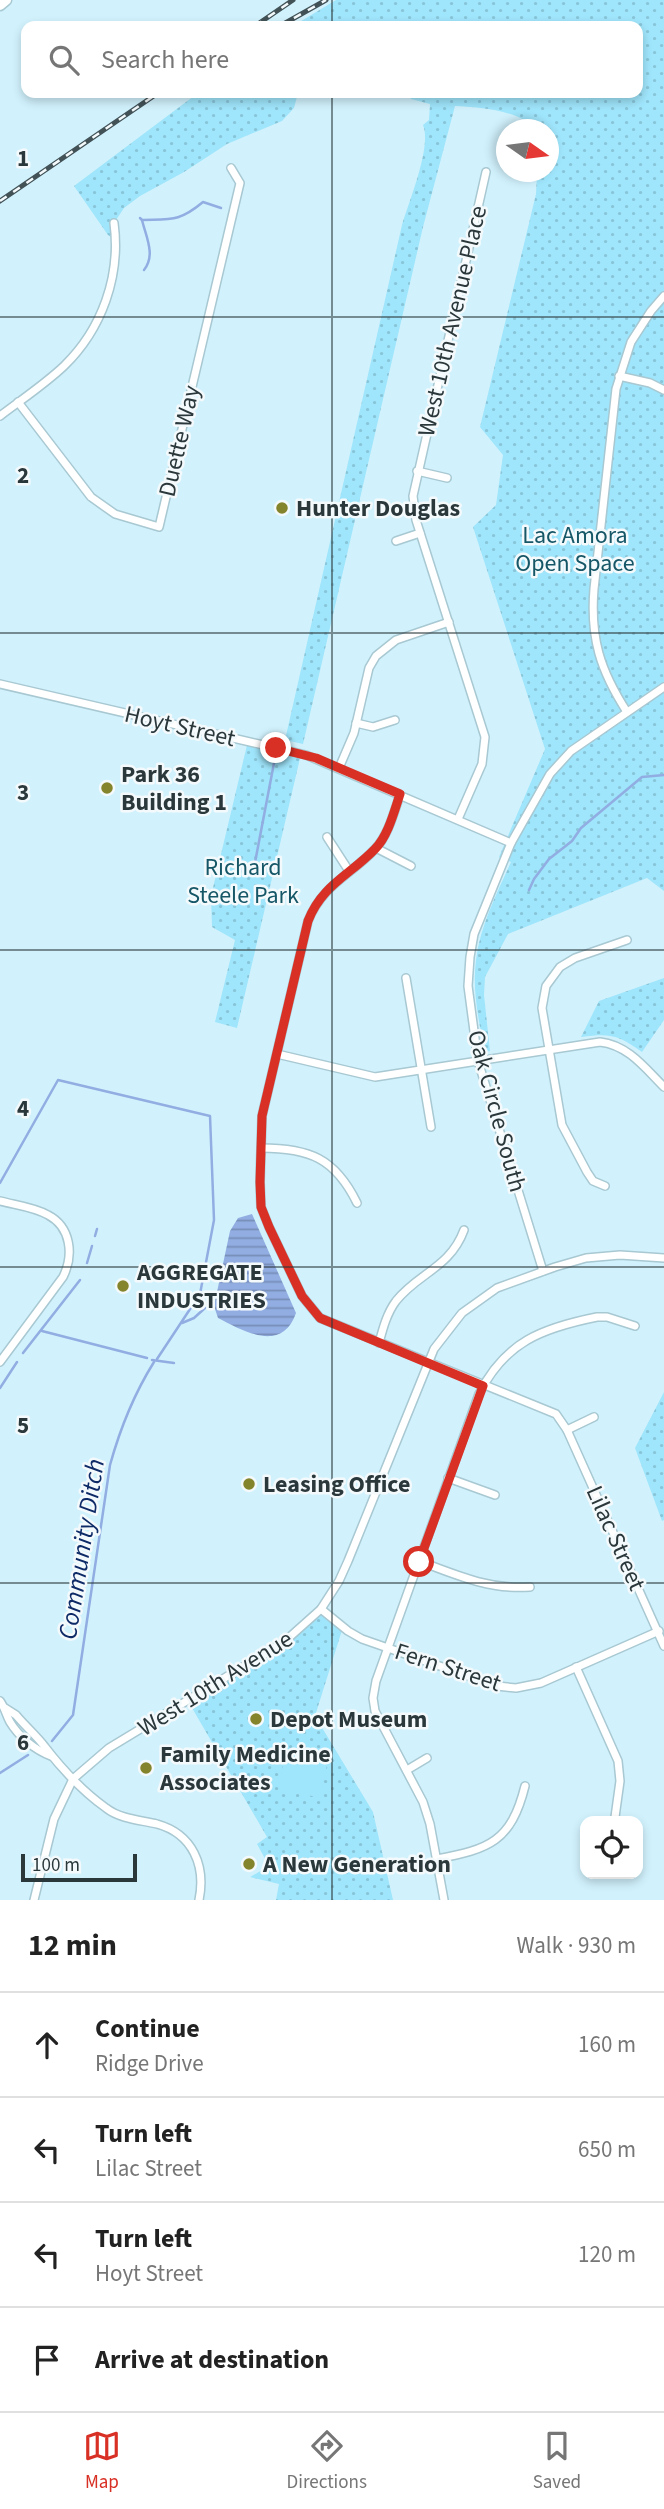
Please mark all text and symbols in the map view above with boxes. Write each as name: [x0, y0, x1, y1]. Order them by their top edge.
search box: [21, 21, 643, 98]
icon: search: [45, 41, 83, 79]
text: Search here: [101, 41, 229, 78]
north arrow: [496, 119, 559, 182]
text: 1: [17, 142, 29, 175]
street label: West 10th Avenue Place: [409, 202, 496, 440]
street label: Duette Way: [150, 382, 209, 500]
text: 2: [17, 459, 29, 492]
place label: Hunter Douglas: [296, 491, 460, 526]
marker: Hunter Douglas: [274, 500, 290, 516]
park label: Lac Amora Open Space: [515, 518, 635, 581]
street label: Hoyt Street: [121, 697, 239, 756]
route end: [260, 732, 291, 763]
place label: Park 36 Building 1: [121, 757, 227, 820]
text: 3: [17, 776, 29, 809]
marker: Park 36 Building 1: [99, 780, 115, 796]
park label: Richard Steele Park: [187, 850, 299, 913]
street label: Oak Circle South: [458, 1026, 535, 1196]
text: 4: [17, 1092, 29, 1125]
place label: AGGREGATE INDUSTRIES: [136, 1255, 266, 1318]
marker: AGGREGATE INDUSTRIES: [115, 1278, 131, 1294]
text: 5: [17, 1409, 29, 1442]
water label: Community Ditch: [49, 1456, 114, 1642]
place label: Leasing Office: [263, 1467, 410, 1502]
marker: Leasing Office: [241, 1476, 257, 1492]
street label: Lilac Street: [577, 1480, 654, 1596]
route start: [403, 1546, 434, 1577]
street label: West 10th Avenue: [131, 1622, 300, 1745]
street label: Fern Street: [390, 1634, 505, 1701]
place label: Depot Museum: [270, 1702, 427, 1737]
marker: Depot Museum: [248, 1711, 264, 1727]
text: 6: [17, 1726, 29, 1759]
place label: Family Medicine Associates: [159, 1737, 331, 1800]
marker: Family Medicine Associates: [138, 1760, 154, 1776]
map controls: [580, 1816, 643, 1879]
button: locate: [580, 1816, 643, 1879]
place label: A New Generation: [262, 1847, 451, 1882]
scale bar: [21, 1851, 136, 1883]
text: 100 m: [32, 1852, 80, 1879]
marker: A New Generation: [241, 1856, 257, 1872]
text: 12 min: [28, 1924, 117, 1967]
text: Walk · 930 m: [517, 1929, 636, 1962]
text: Continue: [95, 2010, 200, 2047]
icon: ahead: [28, 2026, 66, 2064]
text: 160 m: [578, 2028, 636, 2061]
text: Ridge Drive: [95, 2047, 204, 2080]
text: Turn left: [95, 2115, 192, 2152]
icon: left: [28, 2131, 66, 2169]
text: 650 m: [578, 2133, 636, 2166]
text: Lilac Street: [95, 2152, 202, 2185]
text: Turn left: [95, 2220, 192, 2257]
icon: left: [28, 2236, 66, 2274]
text: 120 m: [578, 2238, 636, 2271]
text: Hoyt Street: [95, 2257, 203, 2290]
icon: arrive: [28, 2341, 66, 2379]
text: Arrive at destination: [95, 2341, 329, 2378]
tab: Map: [83, 2427, 121, 2496]
tab: Directions: [287, 2427, 367, 2496]
tab: Saved: [533, 2427, 581, 2496]

